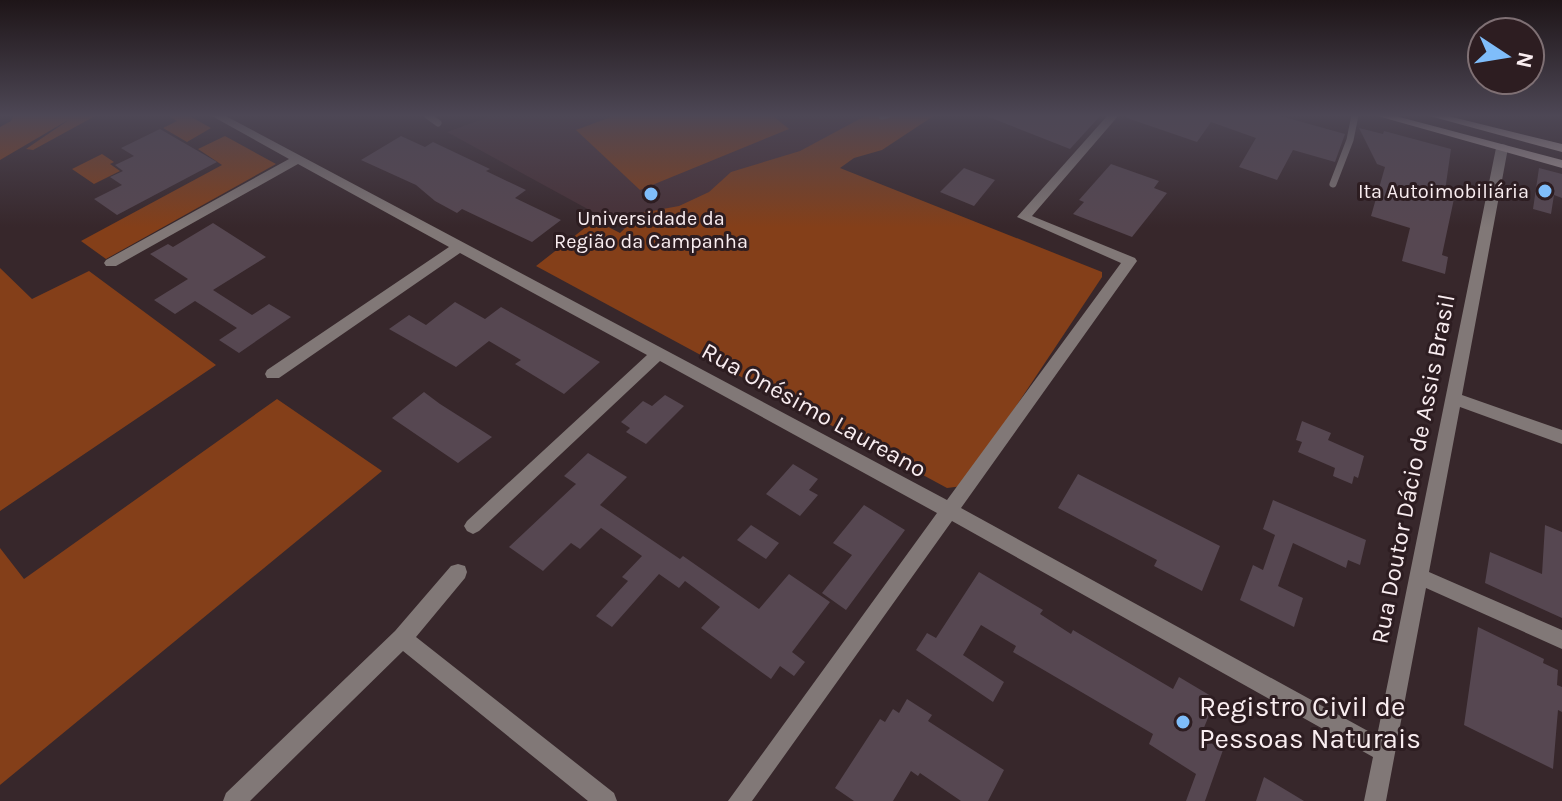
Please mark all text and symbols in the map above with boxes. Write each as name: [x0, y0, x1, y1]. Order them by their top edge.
north arrow: [1466, 16, 1546, 96]
text: N: [1510, 50, 1539, 70]
place label: Ita Autoimobiliária: [1358, 180, 1529, 203]
marker: Ita Autoimobiliária: [1536, 182, 1554, 200]
marker: Universidade da Região da Campanha: [642, 185, 660, 203]
place label: Universidade da Região da Campanha: [554, 207, 748, 253]
street label: Rua Doutor Dácio de Assis Brasil: [1365, 292, 1461, 646]
street label: Rua Onésimo Laureano: [697, 337, 931, 483]
place label: Registro Civil de Pessoas Naturais: [1199, 690, 1421, 755]
marker: Registro Civil de Pessoas Naturais: [1174, 713, 1192, 731]

